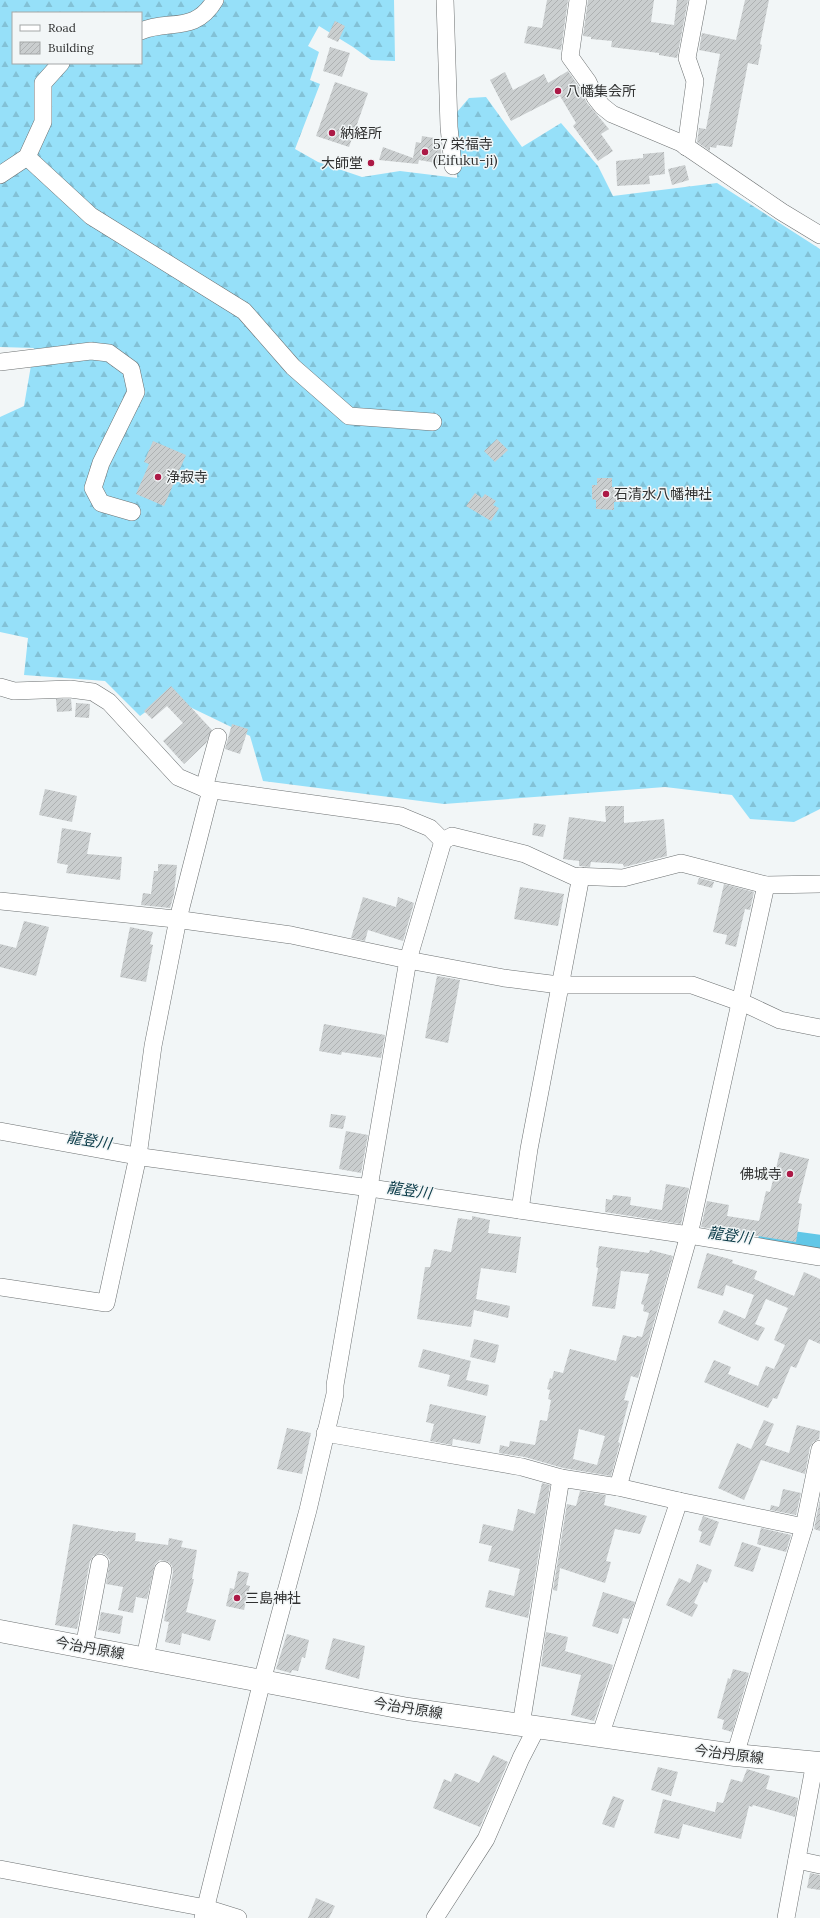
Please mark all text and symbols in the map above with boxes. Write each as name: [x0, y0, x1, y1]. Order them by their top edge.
legend: [12, 12, 142, 64]
text: Road: [48, 20, 76, 35]
text: Building: [48, 40, 94, 55]
place label: 八幡集会所: [566, 82, 636, 100]
marker: 八幡集会所: [553, 86, 563, 96]
place label: 納経所: [340, 124, 382, 142]
marker: 納経所: [327, 128, 337, 138]
place label: 57 栄福寺 (Eifuku-ji): [433, 135, 498, 169]
marker: 57 栄福寺 (Eifuku-ji): [420, 147, 430, 157]
place label: 大師堂: [321, 154, 363, 172]
marker: 大師堂: [366, 158, 376, 168]
place label: 浄寂寺: [166, 468, 208, 486]
marker: 浄寂寺: [153, 472, 163, 482]
place label: 石清水八幡神社: [614, 485, 712, 503]
marker: 石清水八幡神社: [601, 489, 611, 499]
water label: 龍登川: [65, 1127, 115, 1153]
place label: 佛城寺: [740, 1165, 782, 1183]
marker: 佛城寺: [785, 1169, 795, 1179]
water label: 龍登川: [385, 1177, 435, 1203]
water label: 龍登川: [706, 1222, 756, 1248]
place label: 三島神社: [245, 1589, 301, 1607]
marker: 三島神社: [232, 1593, 242, 1603]
street label: 今治丹原線: [54, 1633, 126, 1663]
street label: 今治丹原線: [372, 1694, 444, 1722]
street label: 今治丹原線: [693, 1741, 765, 1767]

